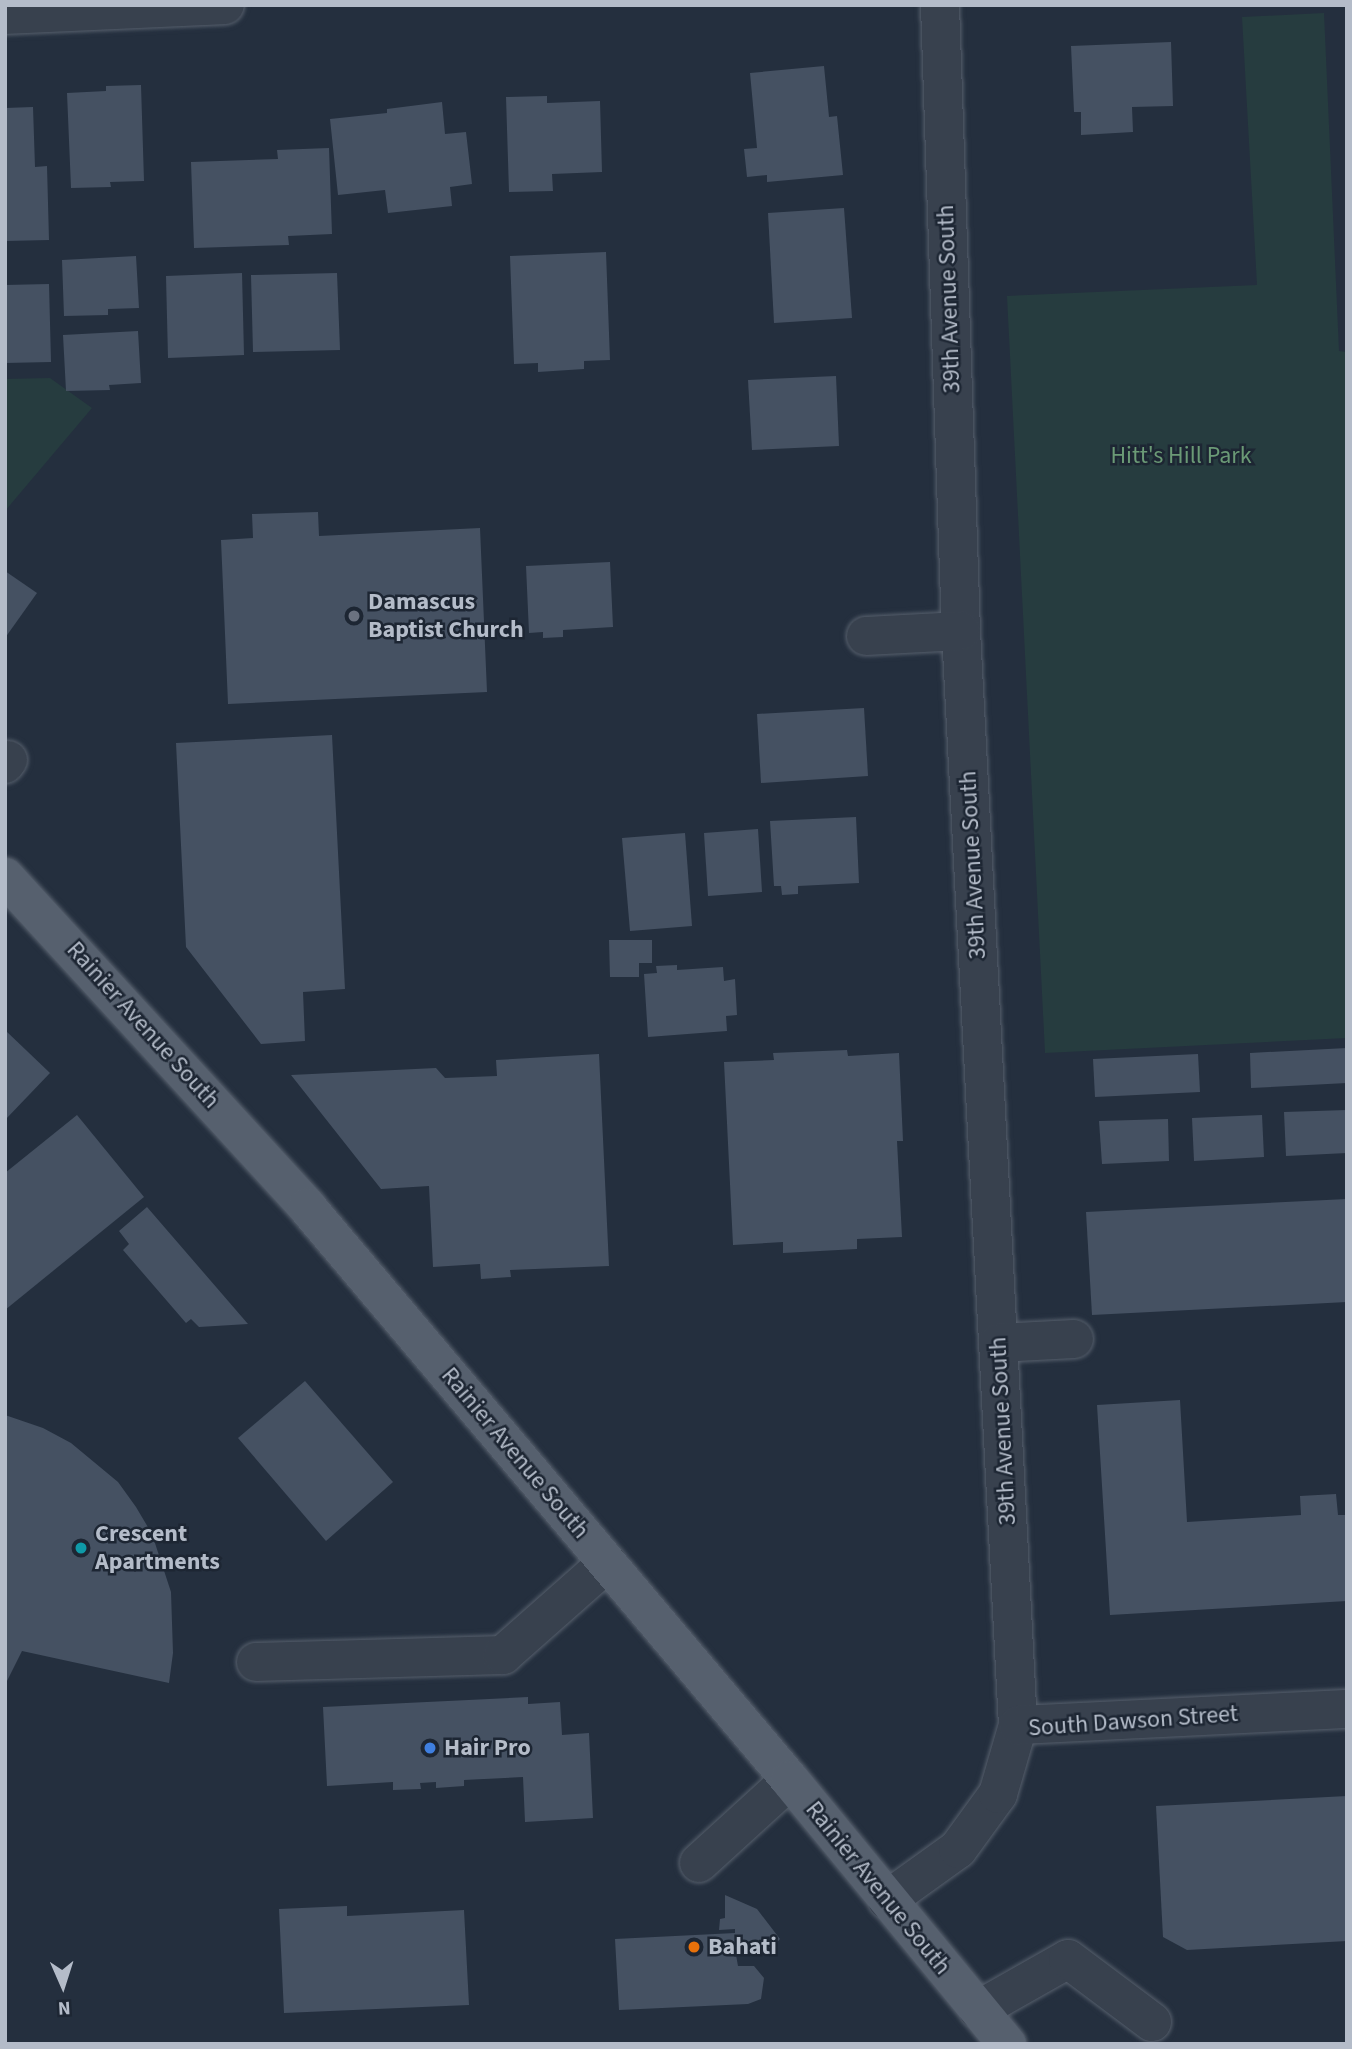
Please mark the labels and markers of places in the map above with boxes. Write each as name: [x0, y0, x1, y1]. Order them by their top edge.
place label: Damascus Baptist Church: [368, 588, 524, 644]
marker: Damascus Baptist Church: [346, 608, 362, 624]
place label: Crescent Apartments: [95, 1520, 220, 1576]
marker: Crescent Apartments: [73, 1540, 89, 1556]
place label: Hair Pro: [444, 1734, 531, 1762]
marker: Hair Pro: [422, 1740, 438, 1756]
place label: Bahati: [708, 1933, 777, 1961]
marker: Bahati: [686, 1939, 702, 1955]

